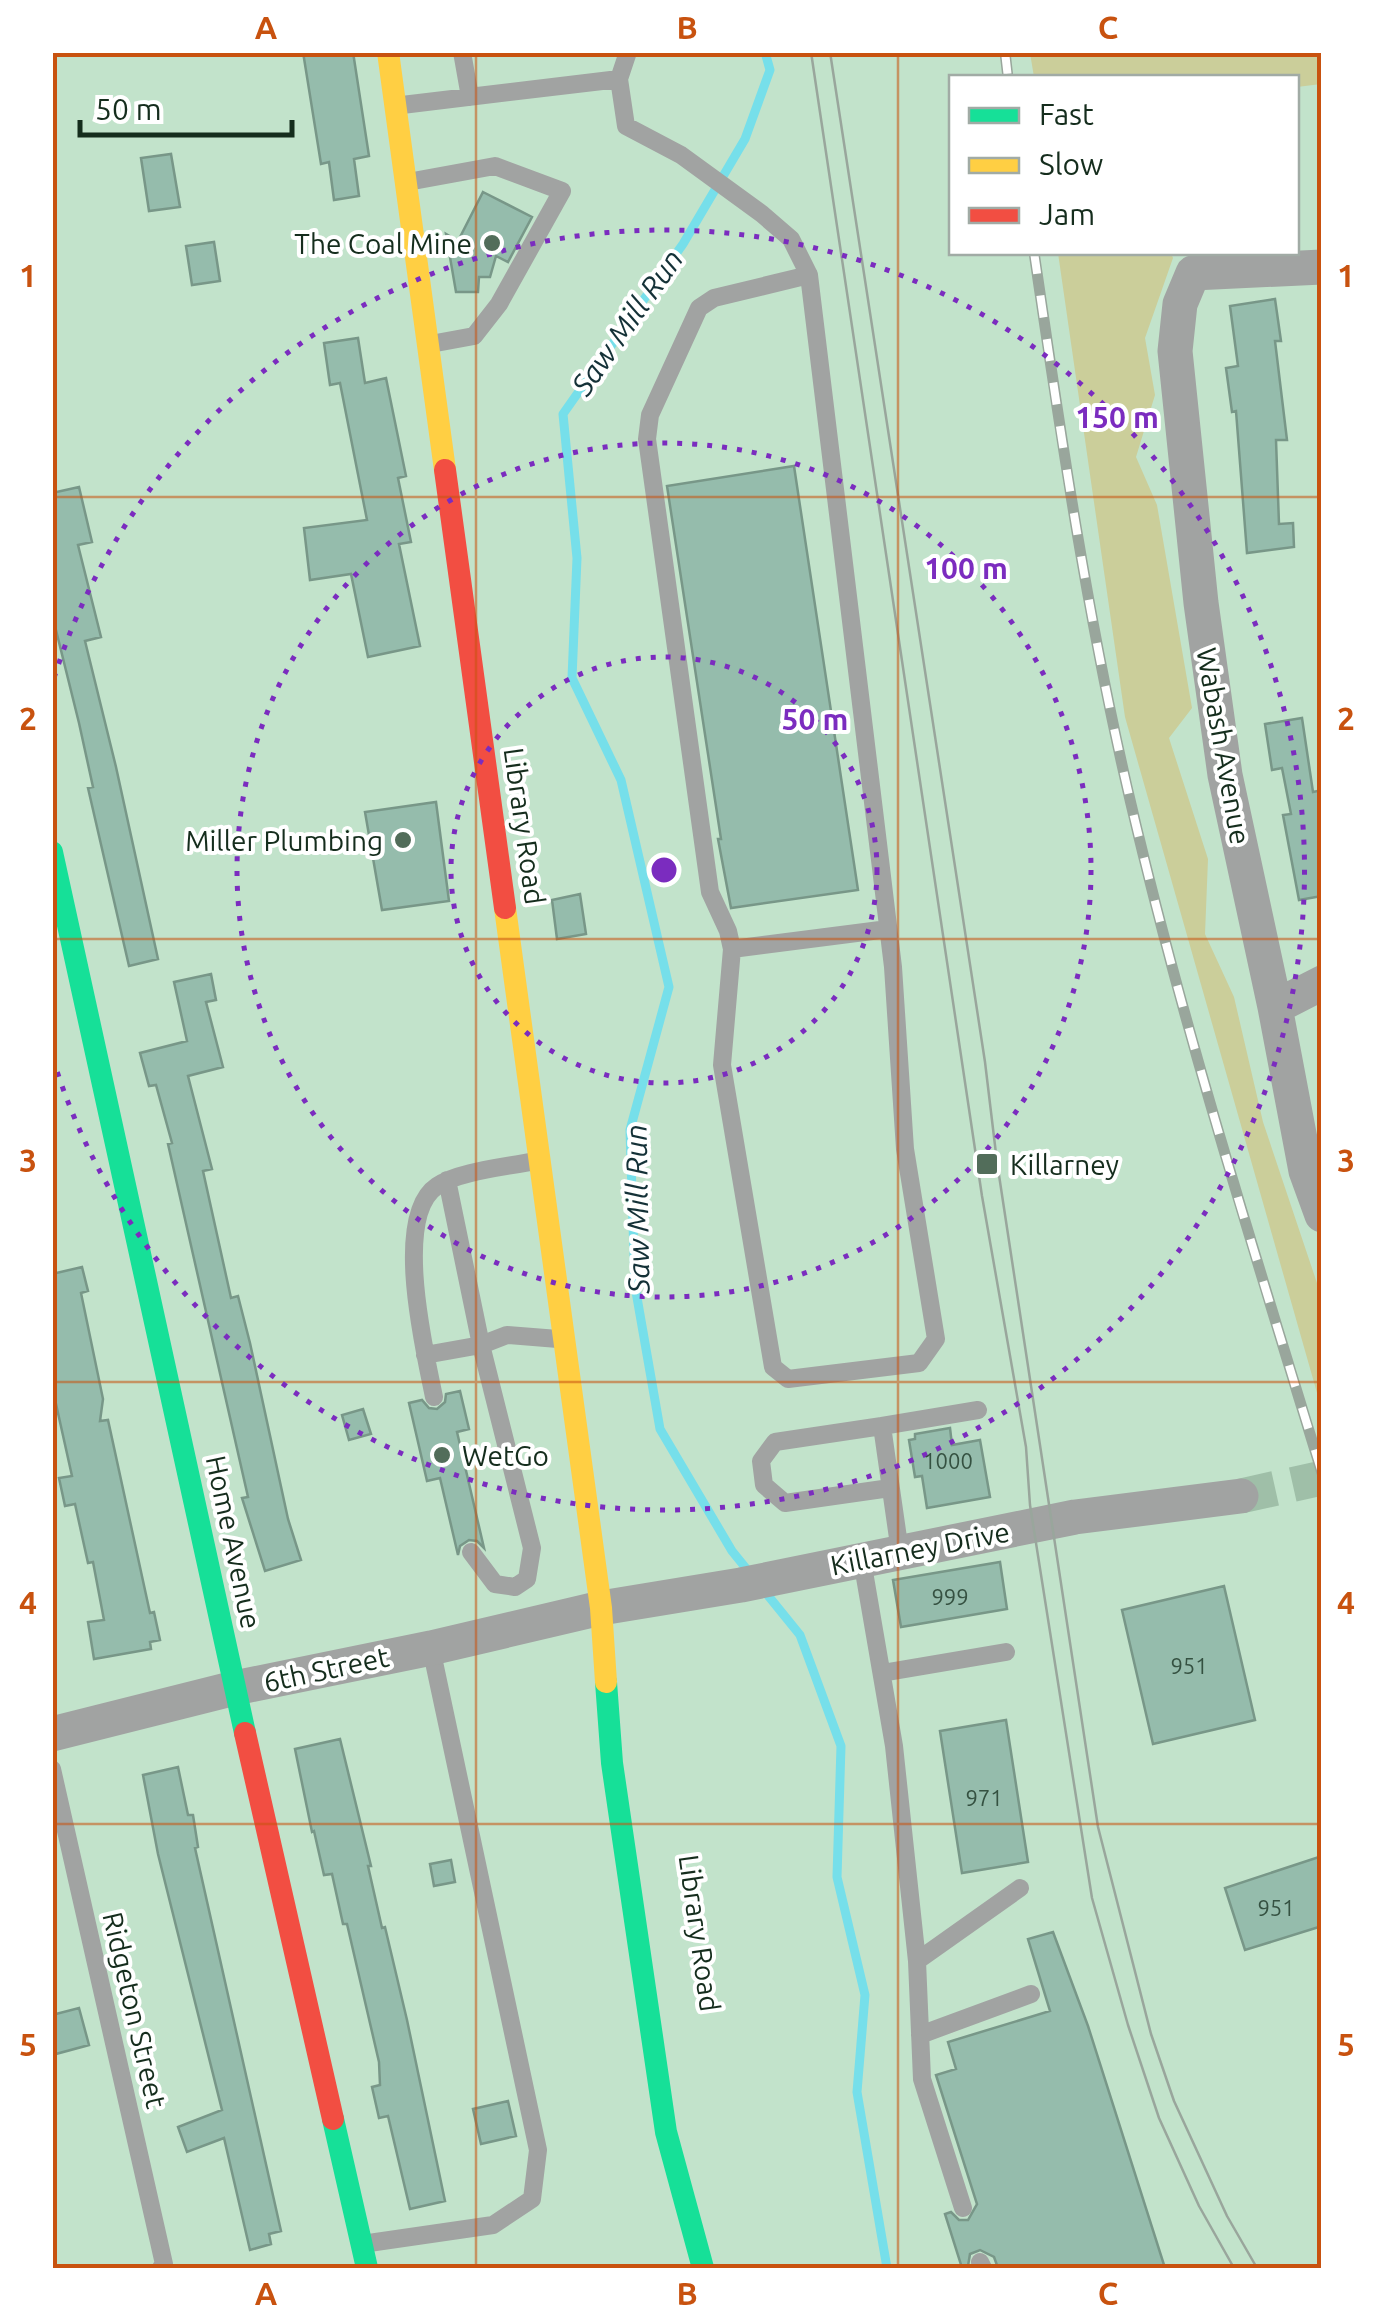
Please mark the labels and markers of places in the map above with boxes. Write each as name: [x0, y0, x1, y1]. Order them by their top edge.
place label: The Coal Mine: [294, 228, 472, 259]
marker: The Coal Mine: [481, 232, 503, 254]
place label: Miller Plumbing: [185, 825, 383, 856]
marker: Miller Plumbing: [392, 829, 414, 851]
centre of rings: [646, 852, 682, 888]
place label: Killarney: [1010, 1149, 1119, 1180]
marker: Killarney: [974, 1151, 1000, 1177]
place label: WetGo: [462, 1440, 549, 1471]
marker: WetGo: [431, 1444, 453, 1466]

